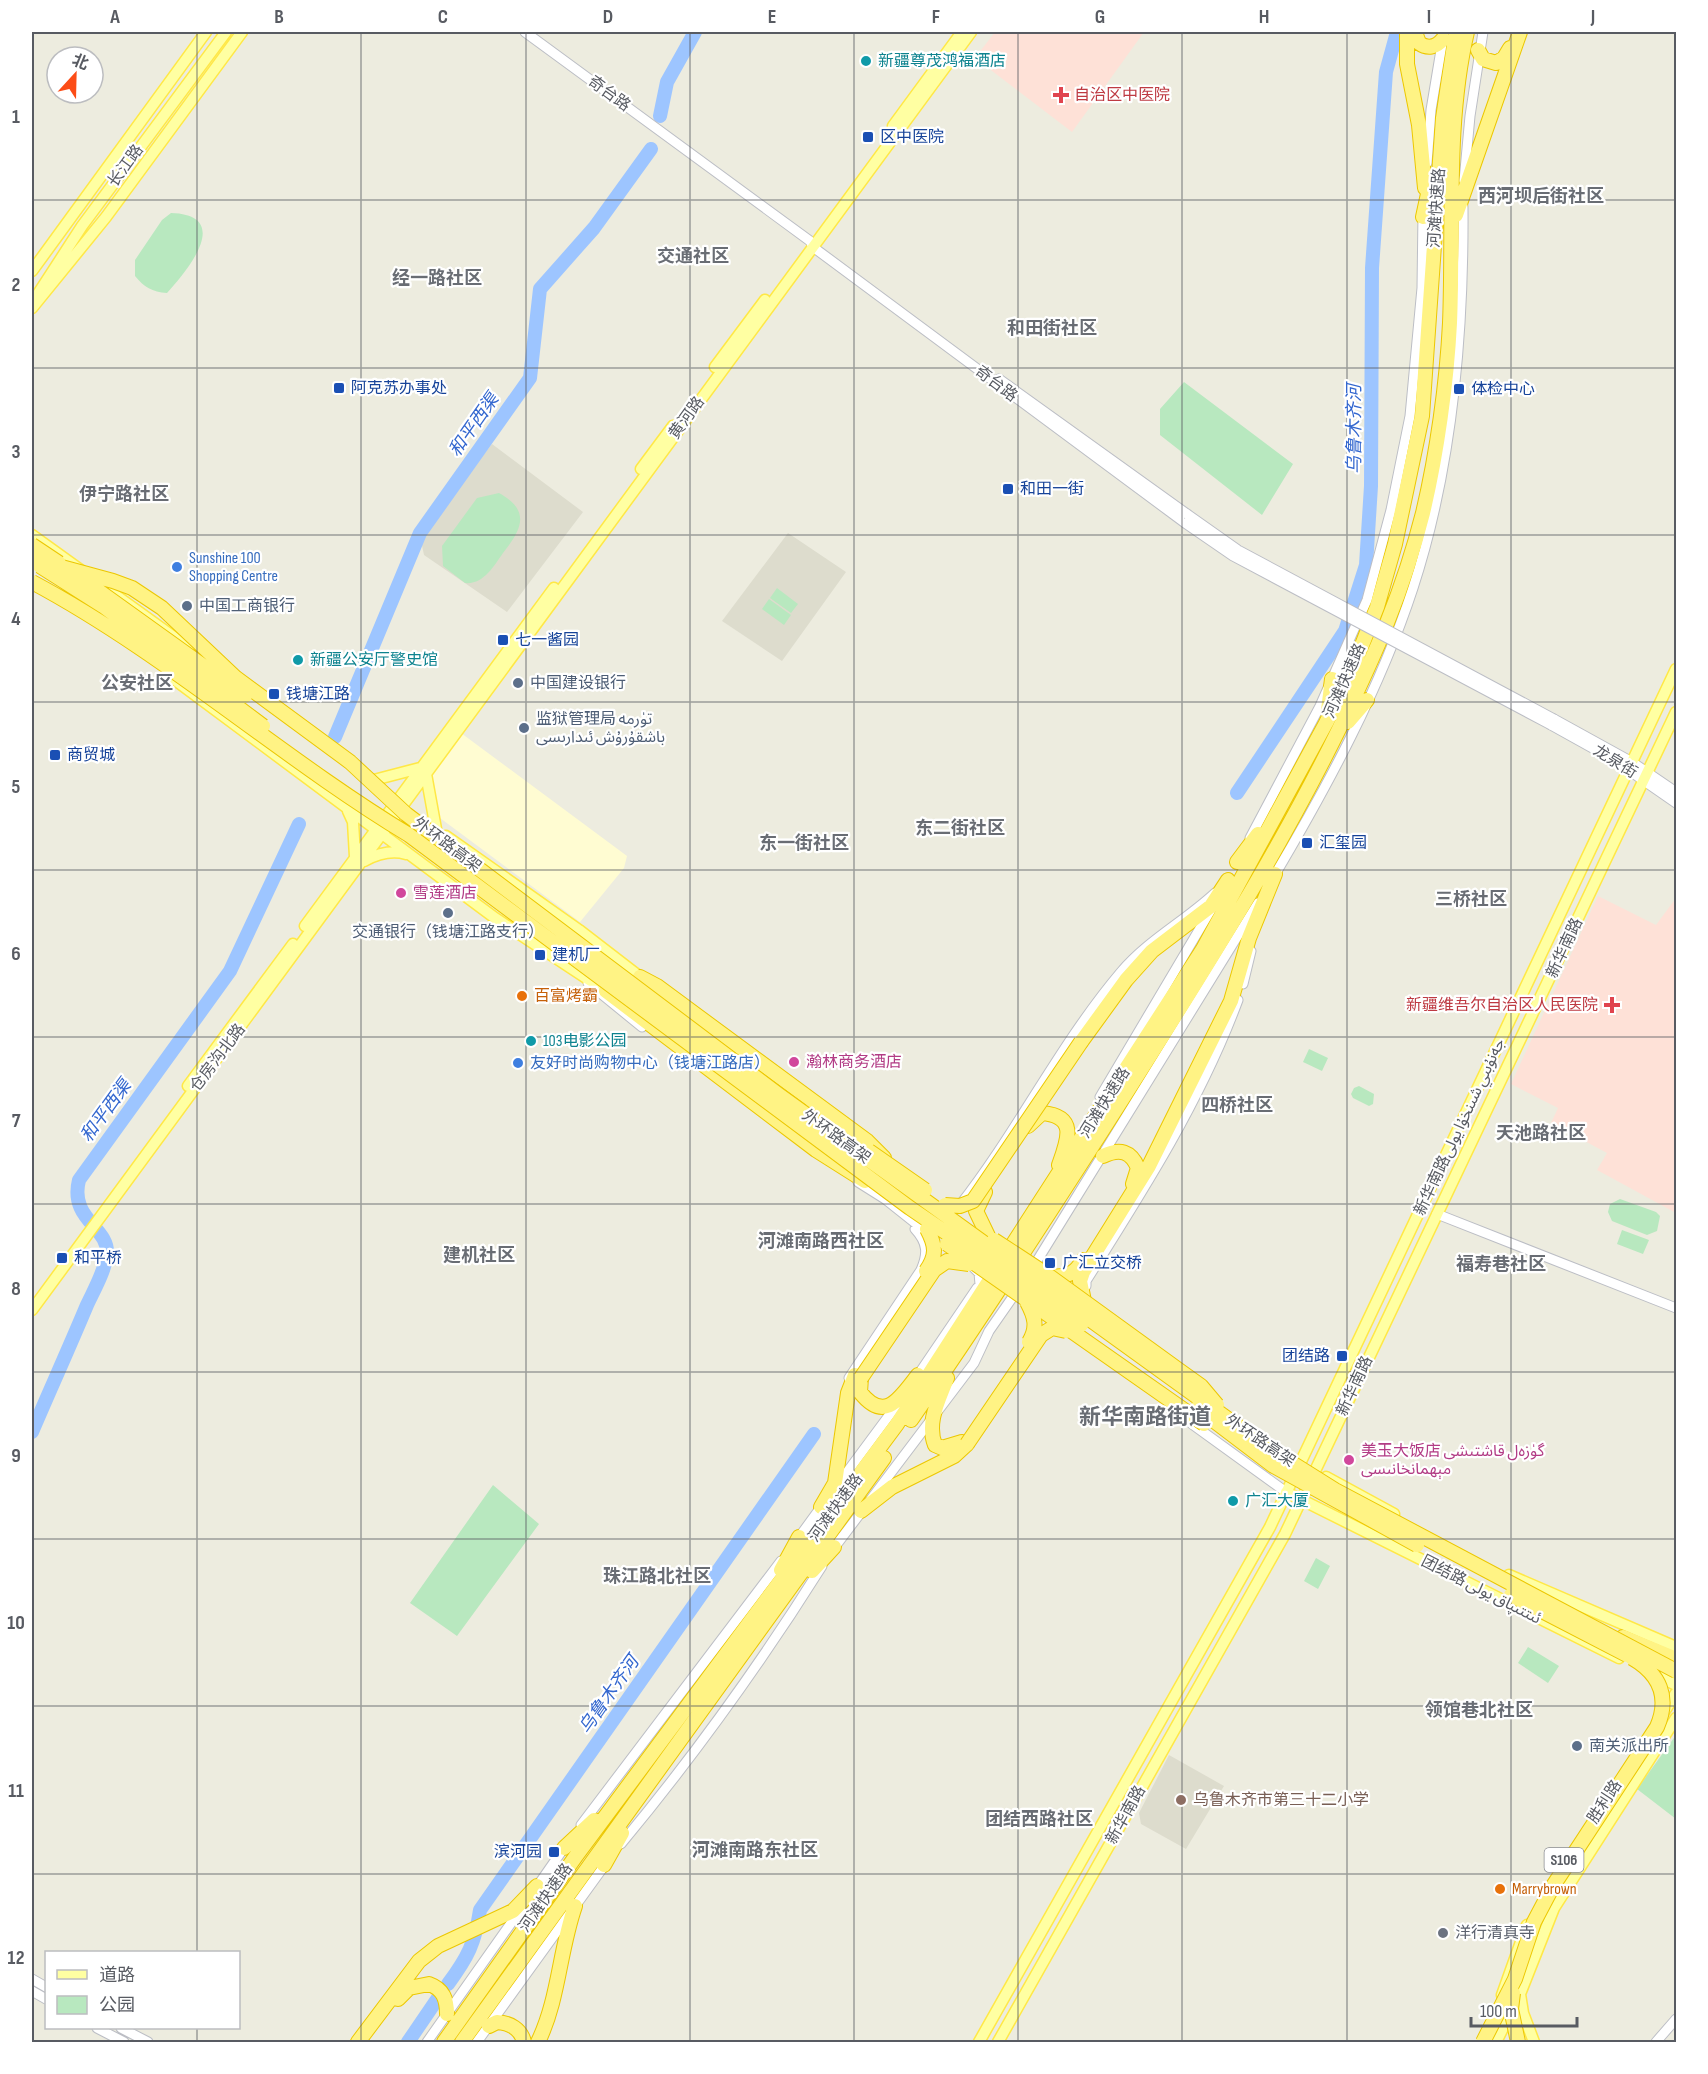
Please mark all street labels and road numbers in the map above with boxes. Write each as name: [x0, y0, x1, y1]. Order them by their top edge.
street label: 奇台路: [584, 72, 634, 116]
street label: 长江路: [104, 141, 148, 191]
street label: 河滩快速路: [1425, 167, 1449, 249]
street label: 奇台路: [971, 362, 1021, 406]
street label: 黄河路: [665, 393, 709, 443]
street label: 河滩快速路: [1320, 641, 1370, 721]
street label: 龙泉街: [1590, 741, 1640, 783]
street label: 外环路高架: [409, 813, 485, 877]
street label: 新华南路: [1543, 915, 1587, 981]
street label: 仓房沟北路: [186, 1020, 250, 1096]
street label: 新华南路جەنۇبىي شىنخۇا يولى: [1411, 1035, 1511, 1219]
street label: 河滩快速路: [1076, 1064, 1134, 1142]
street label: 外环路高架: [798, 1106, 874, 1168]
street label: 新华南路: [1333, 1353, 1377, 1419]
street label: 外环路高架: [1222, 1411, 1298, 1471]
street label: 河滩快速路: [805, 1470, 867, 1546]
street label: 团结路 ئىتتىپاق يولى: [1418, 1552, 1544, 1628]
street label: 胜利路: [1584, 1777, 1626, 1827]
street label: 新华南路: [1102, 1782, 1150, 1848]
road number: S106: [1544, 1848, 1584, 1872]
street label: 河滩快速路: [515, 1860, 577, 1936]

